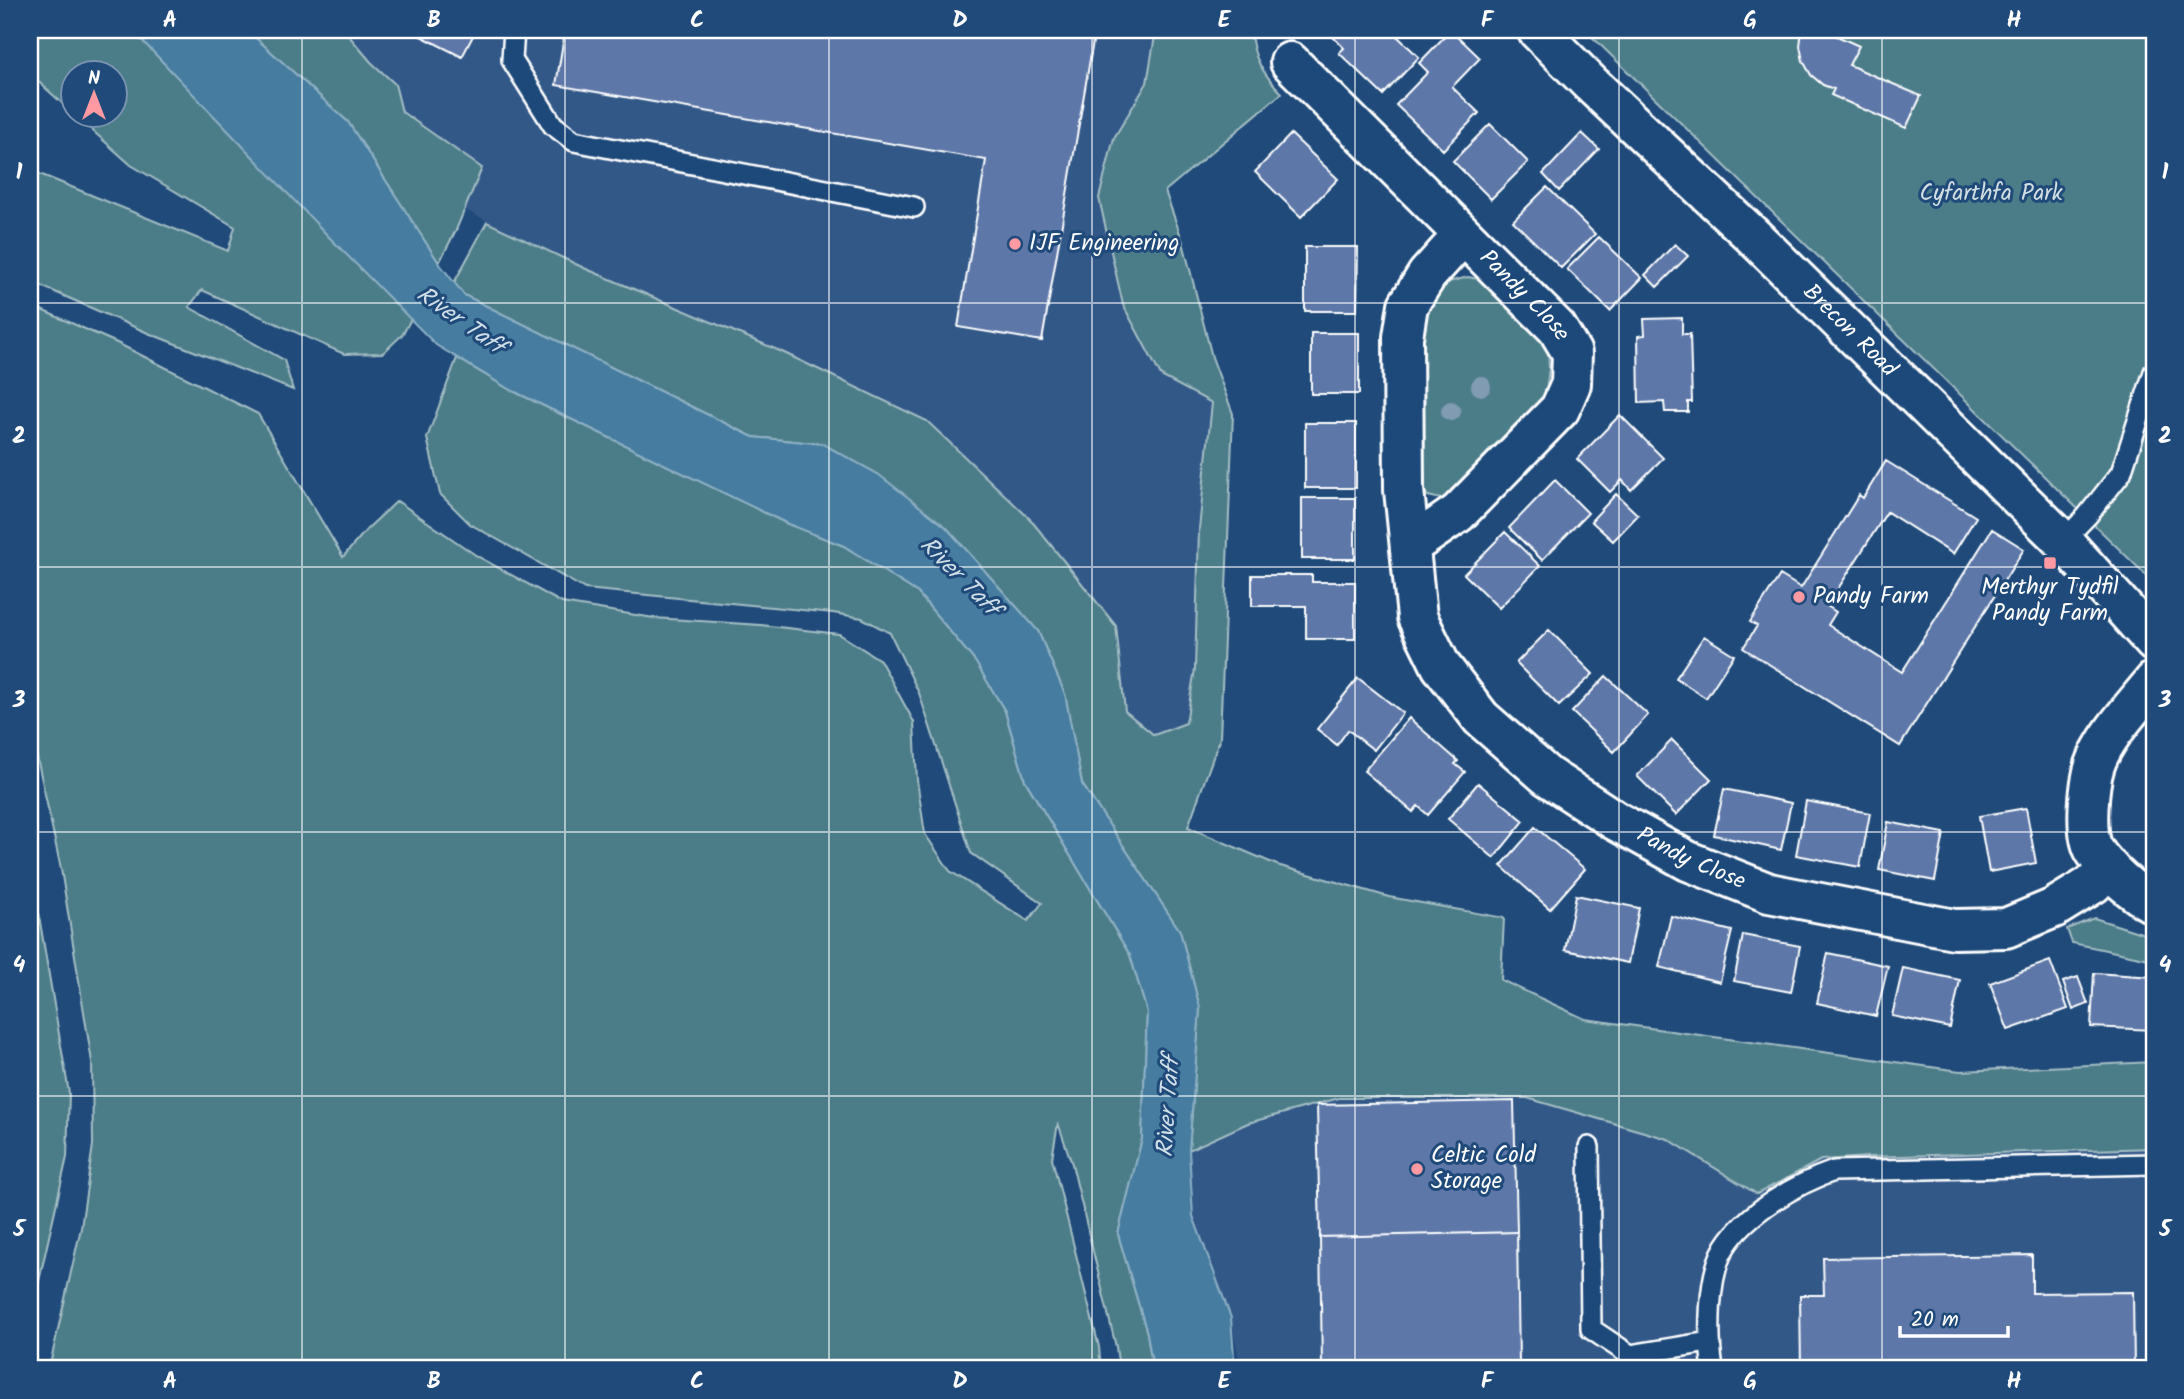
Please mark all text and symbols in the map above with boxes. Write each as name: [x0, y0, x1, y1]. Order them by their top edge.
text: A: [163, 3, 177, 39]
text: B: [427, 3, 441, 39]
text: C: [690, 3, 704, 39]
text: D: [952, 3, 968, 39]
text: E: [1218, 3, 1232, 39]
text: F: [1481, 3, 1495, 39]
text: G: [1743, 3, 1757, 39]
text: H: [2007, 3, 2022, 39]
north arrow: [60, 60, 130, 130]
text: N: [88, 64, 100, 94]
text: 1: [16, 155, 23, 191]
text: 1: [2162, 155, 2169, 191]
park label: Cyfarthfa Park: [1919, 176, 2063, 212]
place label: IJF Engineering: [1029, 226, 1180, 262]
marker: IJF Engineering: [1007, 236, 1023, 252]
street label: Pandy Close: [1470, 242, 1579, 348]
water label: River Taff: [408, 276, 518, 370]
street label: Brecon Road: [1794, 276, 1906, 387]
text: 2: [12, 419, 26, 455]
text: 2: [2158, 419, 2172, 455]
water label: River Taff: [910, 528, 1013, 631]
marker: Merthyr Tydfil Pandy Farm: [2042, 555, 2058, 571]
place label: Merthyr Tydfil Pandy Farm: [1981, 570, 2119, 632]
place label: Pandy Farm: [1813, 579, 1929, 615]
marker: Pandy Farm: [1791, 589, 1807, 605]
text: 3: [12, 683, 26, 719]
text: 3: [2158, 683, 2172, 719]
street label: Pandy Close: [1630, 818, 1751, 900]
text: 4: [13, 948, 26, 984]
text: 4: [2159, 948, 2172, 984]
water label: River Taff: [1146, 1049, 1192, 1158]
place label: Celtic Cold Storage: [1431, 1138, 1536, 1200]
marker: Celtic Cold Storage: [1409, 1161, 1425, 1177]
text: 5: [12, 1212, 27, 1248]
text: 5: [2158, 1212, 2173, 1248]
scale bar: [1900, 1294, 2009, 1338]
text: 20 m: [1911, 1304, 1959, 1337]
text: A: [163, 1364, 177, 1399]
text: B: [427, 1364, 441, 1399]
text: C: [690, 1364, 704, 1399]
text: D: [952, 1364, 968, 1399]
text: E: [1218, 1364, 1232, 1399]
text: F: [1481, 1364, 1495, 1399]
text: G: [1743, 1364, 1757, 1399]
text: H: [2007, 1364, 2022, 1399]

